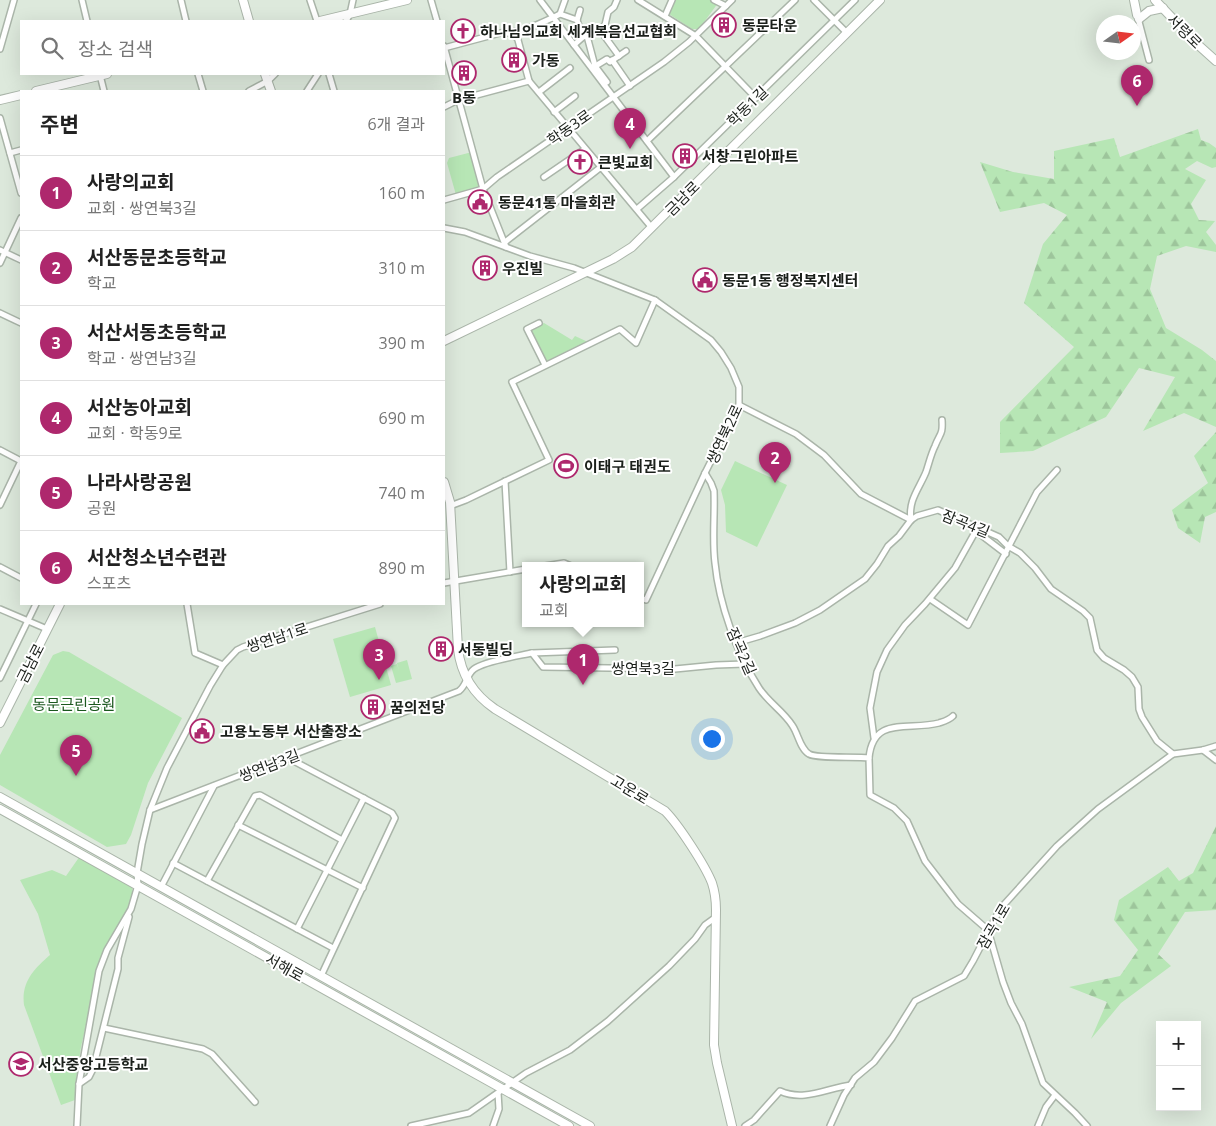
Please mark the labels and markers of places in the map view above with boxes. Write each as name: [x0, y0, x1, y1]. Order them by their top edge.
building icon: 동문타운: [711, 12, 737, 38]
place label: 동문타운: [742, 15, 797, 35]
church icon: 하나님의교회 세계복음선교협회: [450, 18, 476, 44]
place label: 하나님의교회 세계복음선교협회: [480, 21, 677, 41]
building icon: 가동: [501, 47, 527, 73]
place label: 가동: [532, 50, 560, 70]
building icon: B동: [451, 60, 477, 86]
pin: 6: [1121, 65, 1153, 106]
place label: B동: [452, 87, 476, 107]
pin: 4: [614, 108, 646, 149]
building icon: 서창그린아파트: [672, 143, 698, 169]
place label: 서창그린아파트: [702, 146, 799, 166]
church icon: 큰빛교회: [567, 149, 593, 175]
place label: 큰빛교회: [598, 152, 653, 172]
public building icon: 동문41통 마을회관: [467, 189, 493, 215]
place label: 동문41통 마을회관: [498, 192, 616, 212]
building icon: 우진빌: [472, 255, 498, 281]
place label: 우진빌: [502, 258, 543, 278]
public building icon: 동문1동 행정복지센터: [692, 267, 718, 293]
place label: 동문1동 행정복지센터: [722, 270, 859, 290]
pin: 2: [759, 442, 791, 483]
sports icon: 이태구 태권도: [553, 453, 579, 479]
place label: 이태구 태권도: [584, 456, 671, 476]
building icon: 서동빌딩: [428, 636, 454, 662]
pin: 3: [363, 639, 395, 680]
place label: 서동빌딩: [458, 639, 513, 659]
pin: 1: [567, 644, 599, 685]
building icon: 꿈의전당: [360, 694, 386, 720]
place label: 꿈의전당: [390, 697, 445, 717]
public building icon: 고용노동부 서산출장소: [189, 718, 215, 744]
place label: 고용노동부 서산출장소: [220, 721, 362, 741]
pin: 5: [60, 735, 92, 776]
school or university icon: 서산중앙고등학교: [8, 1051, 34, 1077]
place label: 서산중앙고등학교: [38, 1054, 149, 1074]

